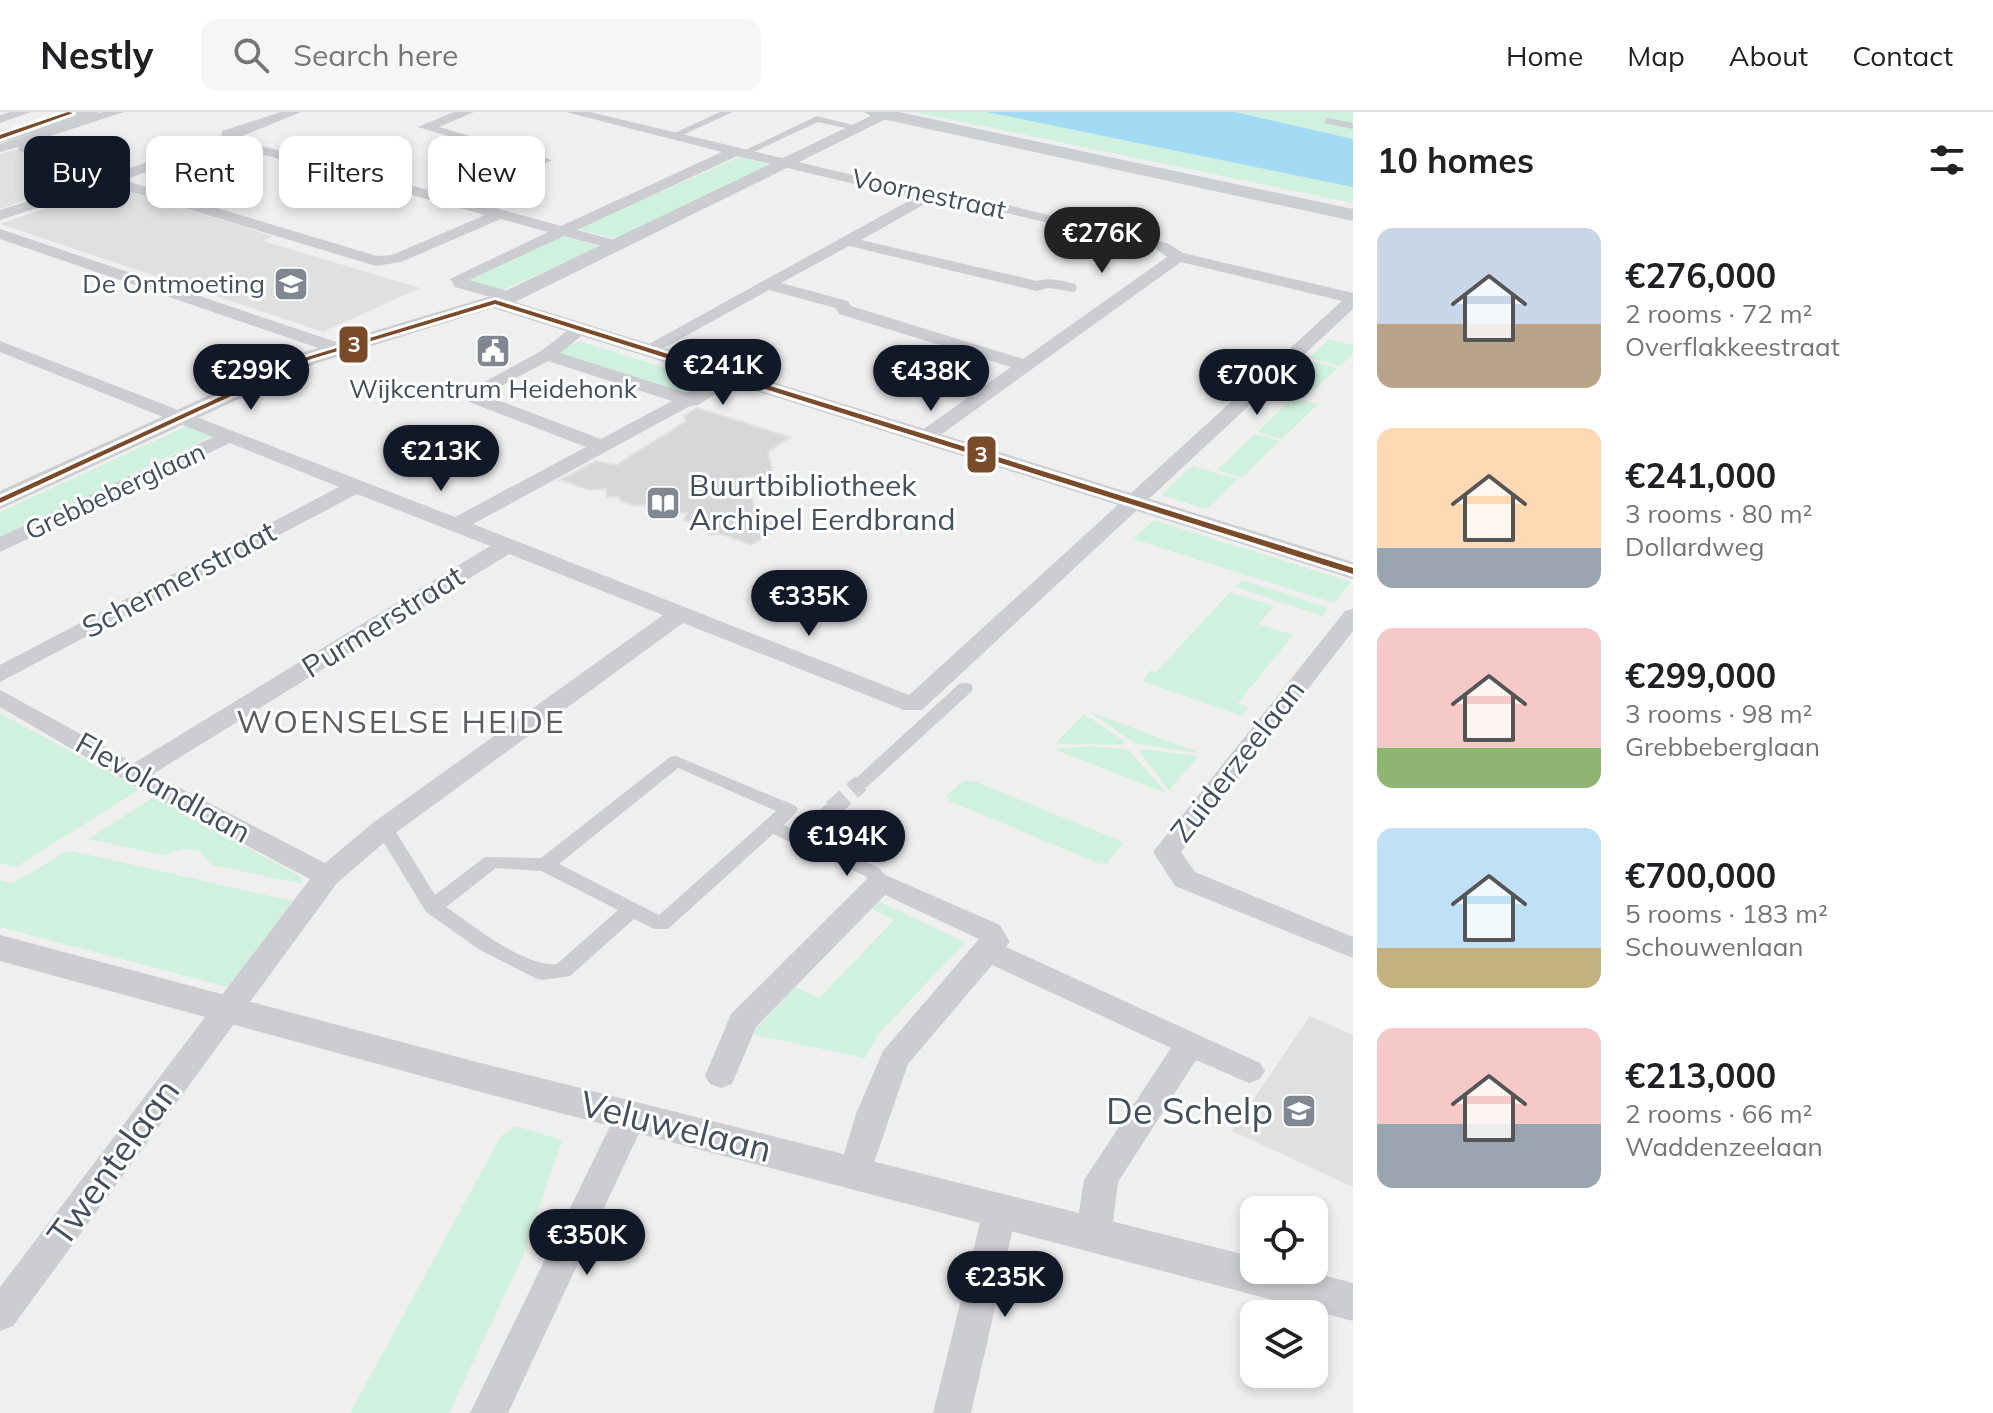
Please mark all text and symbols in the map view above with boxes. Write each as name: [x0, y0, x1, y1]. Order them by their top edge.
search box: [201, 19, 761, 91]
text: Nestly: [40, 31, 153, 79]
icon: search: [229, 33, 273, 77]
text: Search here: [293, 36, 458, 74]
text: Home: [1506, 38, 1583, 73]
text: Map: [1627, 38, 1685, 73]
text: About: [1729, 38, 1808, 73]
text: Contact: [1852, 38, 1953, 73]
chip: Buy: [24, 136, 130, 208]
chip: Rent: [146, 136, 263, 208]
chip: Filters: [279, 136, 412, 208]
chip: New: [428, 136, 545, 208]
icon: filters: [1925, 138, 1969, 182]
text: 10 homes: [1377, 139, 1534, 182]
street label: Voornestraat: [849, 161, 1009, 226]
pin: €276K: [1046, 207, 1158, 275]
text: €276K: [1062, 216, 1142, 249]
text: €276,000: [1625, 254, 1776, 297]
icon: home: [1441, 260, 1537, 356]
school or university icon: De Ontmoeting: [272, 265, 310, 303]
place label: De Ontmoeting: [82, 267, 265, 300]
text: 2 rooms · 72 m²: [1625, 297, 1812, 330]
line badge: 3: [338, 325, 369, 364]
text: 3: [347, 330, 361, 358]
text: Overflakkeestraat: [1625, 330, 1840, 363]
public building icon: Wijkcentrum Heidehonk: [474, 332, 512, 370]
pin: €241K: [667, 339, 779, 407]
pin: €299K: [195, 344, 307, 412]
pin: €438K: [875, 345, 987, 413]
text: €241K: [683, 348, 763, 381]
pin: €700K: [1201, 349, 1313, 417]
text: €299K: [211, 353, 291, 386]
text: €438K: [891, 354, 971, 387]
text: €700K: [1217, 358, 1297, 391]
place label: Wijkcentrum Heidehonk: [349, 372, 638, 405]
pin: €213K: [385, 425, 497, 493]
street label: Grebbeberglaan: [19, 434, 210, 547]
text: €213K: [401, 434, 481, 467]
line badge: 3: [966, 435, 997, 474]
text: 3: [974, 440, 988, 468]
text: €241,000: [1625, 454, 1776, 497]
icon: home: [1441, 460, 1537, 556]
place label: Buurtbibliotheek Archipel Eerdbrand: [689, 466, 955, 538]
library icon: Buurtbibliotheek Archipel Eerdbrand: [644, 484, 682, 522]
text: 3 rooms · 80 m²: [1625, 497, 1812, 530]
street label: Schermerstraat: [75, 512, 282, 646]
text: Dollardweg: [1625, 530, 1764, 563]
street label: Purmerstraat: [295, 556, 470, 686]
pin: €335K: [753, 570, 865, 638]
text: €335K: [769, 579, 849, 612]
text: €299,000: [1625, 654, 1776, 697]
icon: home: [1441, 660, 1537, 756]
street label: Zuiderzeelaan: [1162, 671, 1312, 849]
text: 3 rooms · 98 m²: [1625, 697, 1812, 730]
district label: WOENSELSE HEIDE: [236, 701, 566, 741]
street label: Flevolandlaan: [69, 723, 258, 851]
text: Grebbeberglaan: [1625, 730, 1820, 763]
pin: €194K: [791, 810, 903, 878]
text: €194K: [807, 819, 887, 852]
text: €700,000: [1625, 854, 1776, 897]
icon: home: [1441, 860, 1537, 956]
text: 5 rooms · 183 m²: [1625, 897, 1828, 930]
text: Schouwenlaan: [1625, 930, 1804, 963]
text: €213,000: [1625, 1054, 1776, 1097]
icon: home: [1441, 1060, 1537, 1156]
street label: Twentelaan: [37, 1069, 188, 1254]
street label: Veluwelaan: [576, 1080, 776, 1171]
place label: De Schelp: [1106, 1088, 1273, 1133]
school or university icon: De Schelp: [1280, 1092, 1318, 1130]
text: 2 rooms · 66 m²: [1625, 1097, 1812, 1130]
text: Waddenzeelaan: [1625, 1130, 1823, 1163]
map controls: [1240, 1196, 1328, 1388]
button: locate: [1240, 1196, 1328, 1284]
pin: €350K: [531, 1209, 643, 1277]
text: €350K: [547, 1218, 627, 1251]
pin: €235K: [949, 1251, 1061, 1319]
text: €235K: [965, 1260, 1045, 1293]
button: layers: [1240, 1300, 1328, 1388]

